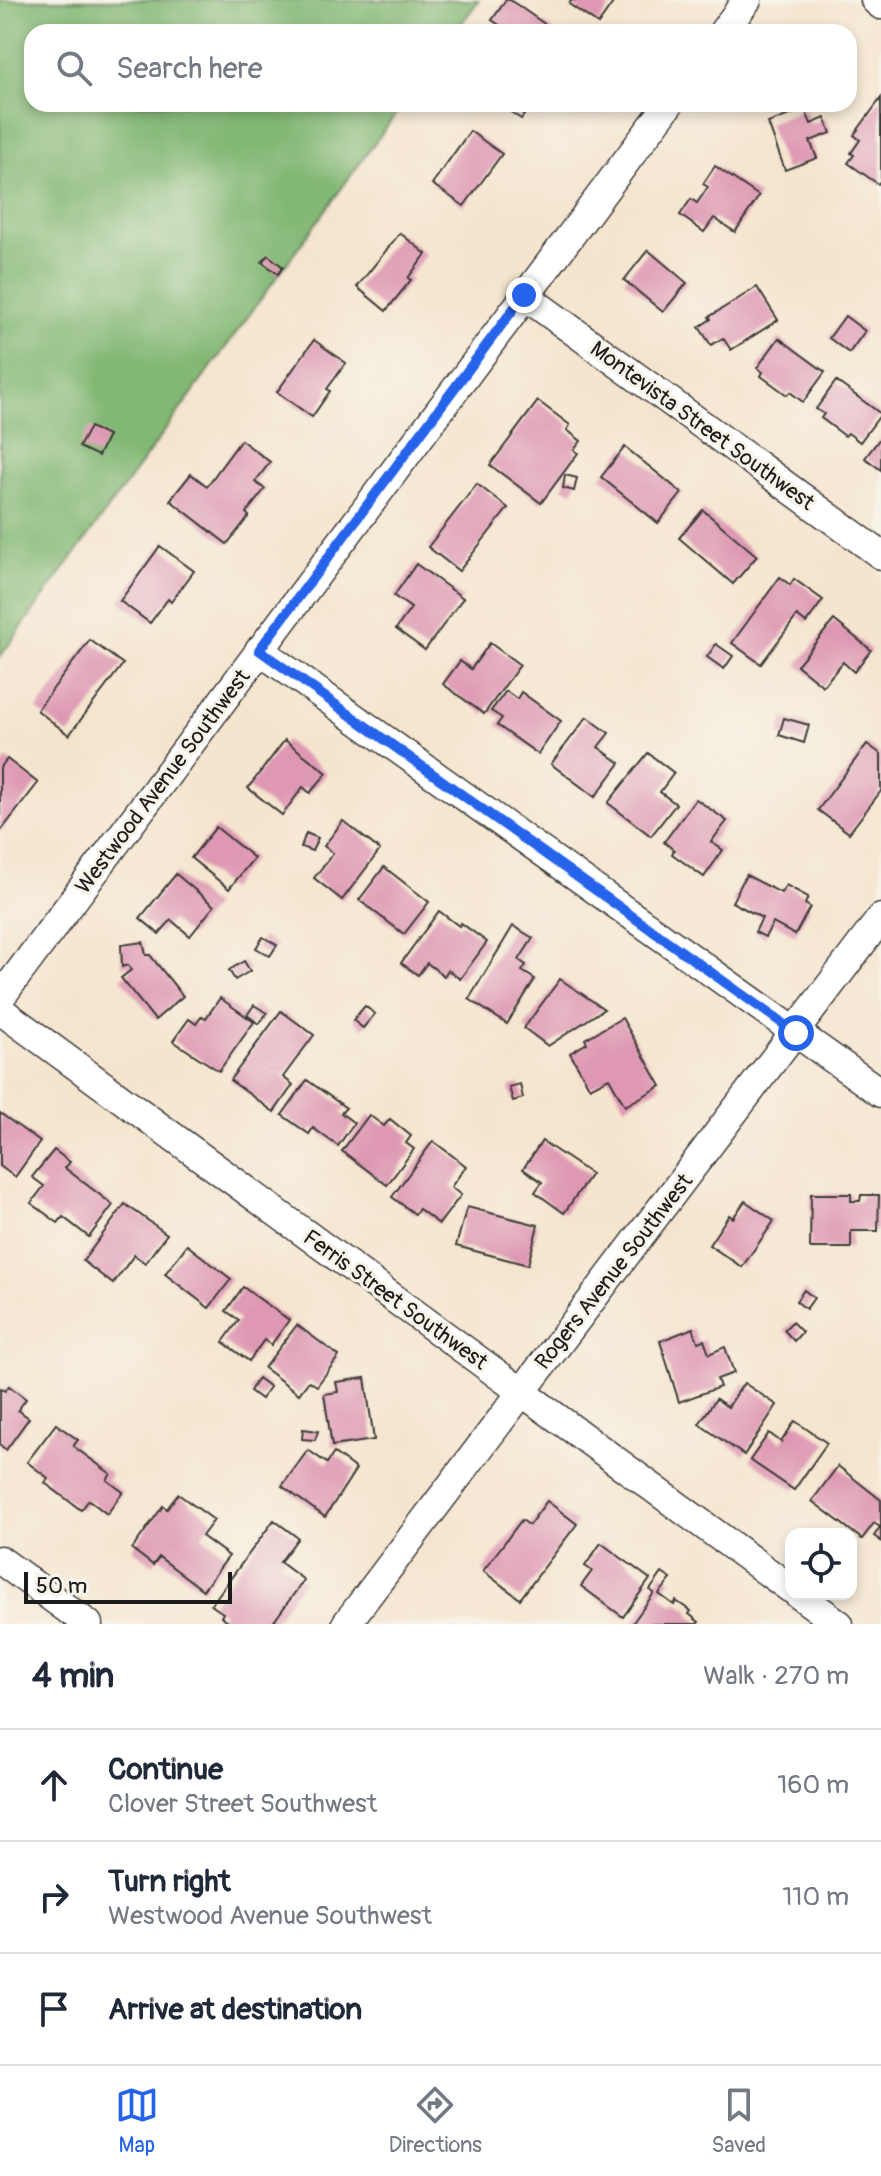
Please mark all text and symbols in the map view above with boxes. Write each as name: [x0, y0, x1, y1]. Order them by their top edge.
search box: [24, 24, 857, 112]
icon: search: [52, 46, 96, 90]
text: Search here: [116, 50, 263, 87]
route end: [506, 277, 542, 313]
street label: Montevista Street Southwest: [585, 335, 820, 517]
street label: Westwood Avenue Southwest: [69, 664, 257, 899]
route start: [778, 1015, 814, 1051]
street label: Rogers Avenue Southwest: [529, 1168, 699, 1375]
street label: Ferris Street Southwest: [298, 1223, 493, 1376]
map controls: [785, 1528, 857, 1600]
button: locate: [785, 1528, 857, 1600]
scale bar: [24, 1568, 232, 1604]
text: 50 m: [36, 1572, 87, 1600]
text: 4 min: [32, 1655, 114, 1698]
text: Walk · 270 m: [703, 1660, 849, 1692]
text: Continue: [108, 1751, 223, 1788]
icon: ahead: [32, 1763, 76, 1807]
text: 160 m: [777, 1769, 849, 1801]
text: Clover Street Southwest: [108, 1788, 377, 1820]
text: Turn right: [108, 1863, 231, 1900]
icon: right: [32, 1875, 76, 1919]
text: 110 m: [782, 1881, 849, 1913]
text: Westwood Avenue Southwest: [108, 1900, 432, 1932]
icon: arrive: [32, 1987, 76, 2031]
text: Arrive at destination: [108, 1991, 362, 2028]
tab: Map: [115, 2083, 159, 2159]
tab: Directions: [389, 2083, 482, 2159]
tab: Saved: [712, 2083, 766, 2159]

